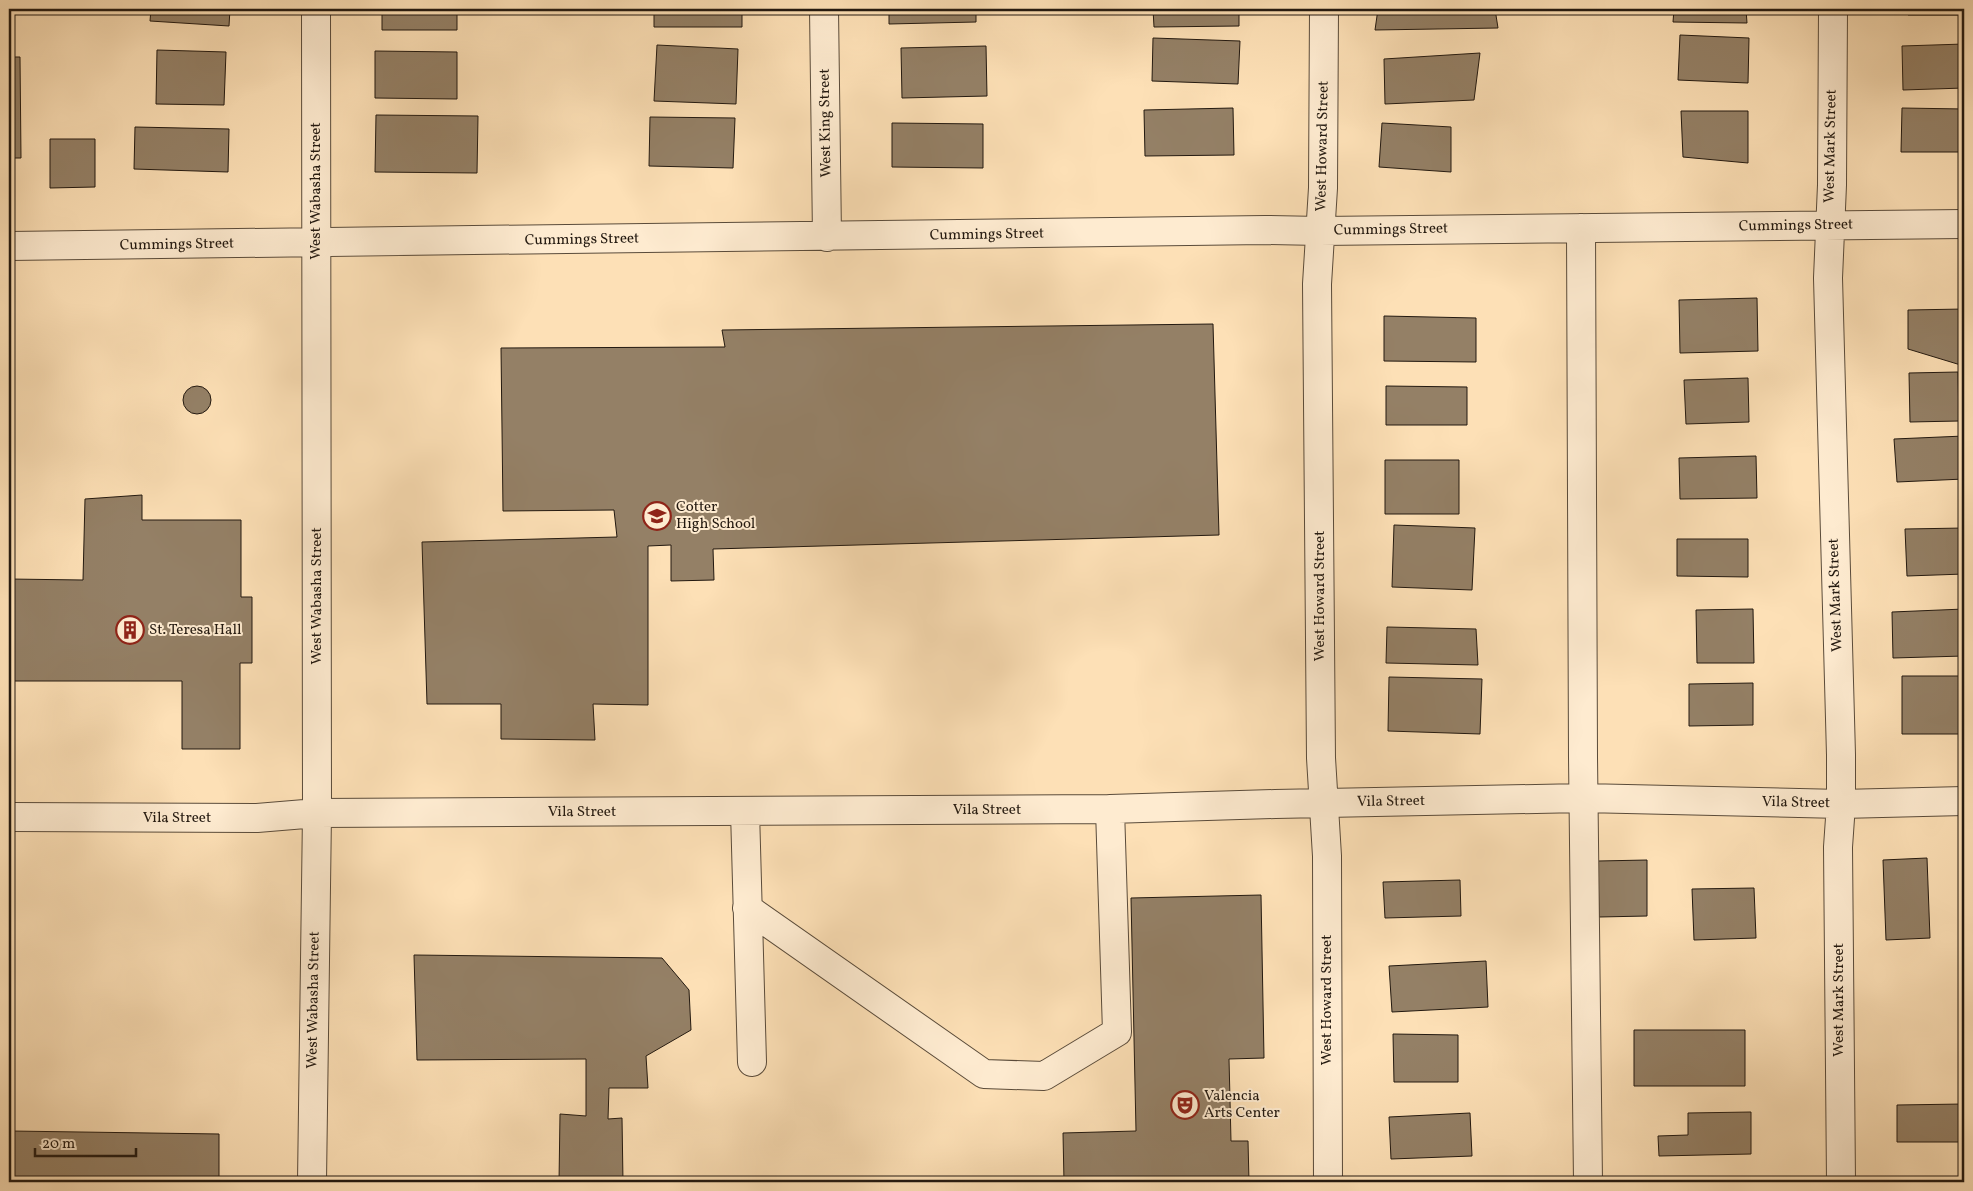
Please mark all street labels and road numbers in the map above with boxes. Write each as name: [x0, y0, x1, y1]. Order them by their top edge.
street label: West King Street: [815, 68, 837, 178]
street label: West Howard Street: [1311, 80, 1335, 212]
street label: West Mark Street: [1820, 89, 1842, 203]
street label: West Wabasha Street: [306, 122, 327, 260]
street label: Cummings Street: [1738, 215, 1854, 237]
street label: Cummings Street: [1333, 219, 1449, 241]
street label: Cummings Street: [929, 224, 1045, 246]
street label: Cummings Street: [524, 229, 640, 251]
street label: Cummings Street: [119, 234, 235, 256]
street label: West Wabasha Street: [307, 527, 328, 665]
street label: West Howard Street: [1310, 531, 1331, 661]
street label: West Mark Street: [1824, 538, 1848, 652]
street label: Vila Street: [1357, 791, 1425, 813]
street label: Vila Street: [1762, 792, 1830, 814]
street label: Vila Street: [953, 800, 1021, 821]
street label: Vila Street: [548, 802, 616, 823]
street label: Vila Street: [143, 808, 211, 829]
street label: West Wabasha Street: [302, 931, 326, 1069]
street label: West Howard Street: [1317, 935, 1338, 1065]
street label: West Mark Street: [1829, 943, 1850, 1057]

